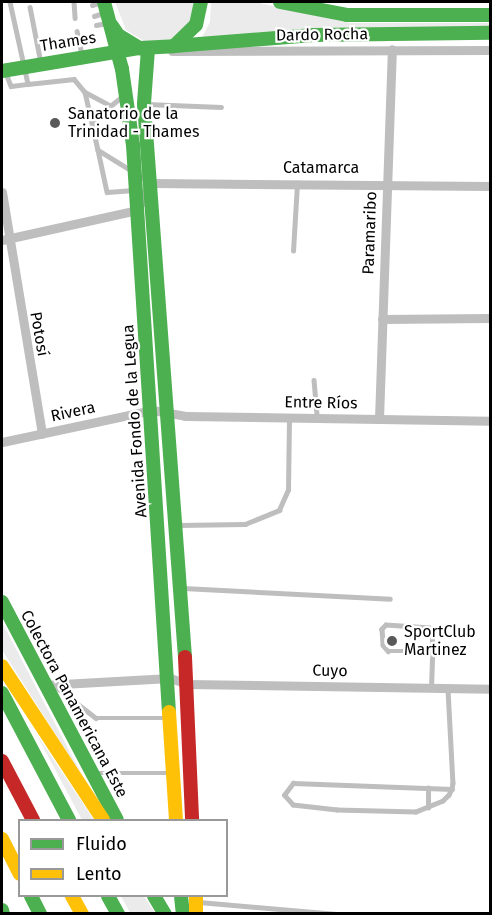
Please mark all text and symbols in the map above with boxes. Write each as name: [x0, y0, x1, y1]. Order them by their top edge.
street label: Dardo Rocha: [276, 25, 368, 45]
street label: Thames: [39, 28, 97, 56]
place label: Sanatorio de la Trinidad - Thames: [68, 104, 199, 142]
marker: Sanatorio de la Trinidad - Thames: [46, 114, 64, 132]
street label: Catamarca: [283, 158, 359, 178]
street label: Paramaribo: [359, 191, 381, 275]
street label: Potosí: [26, 310, 52, 358]
street label: Avenida Fondo de la Legua: [119, 324, 151, 518]
street label: Entre Ríos: [284, 393, 358, 413]
street label: Rivera: [49, 398, 97, 426]
street label: Colectora Panamericana Este: [16, 607, 132, 801]
place label: SportClub Martinez: [404, 622, 476, 660]
marker: SportClub Martinez: [385, 634, 399, 648]
street label: Cuyo: [312, 661, 348, 681]
legend: [18, 819, 228, 897]
text: Fluido: [76, 833, 127, 855]
text: Lento: [76, 863, 122, 885]

